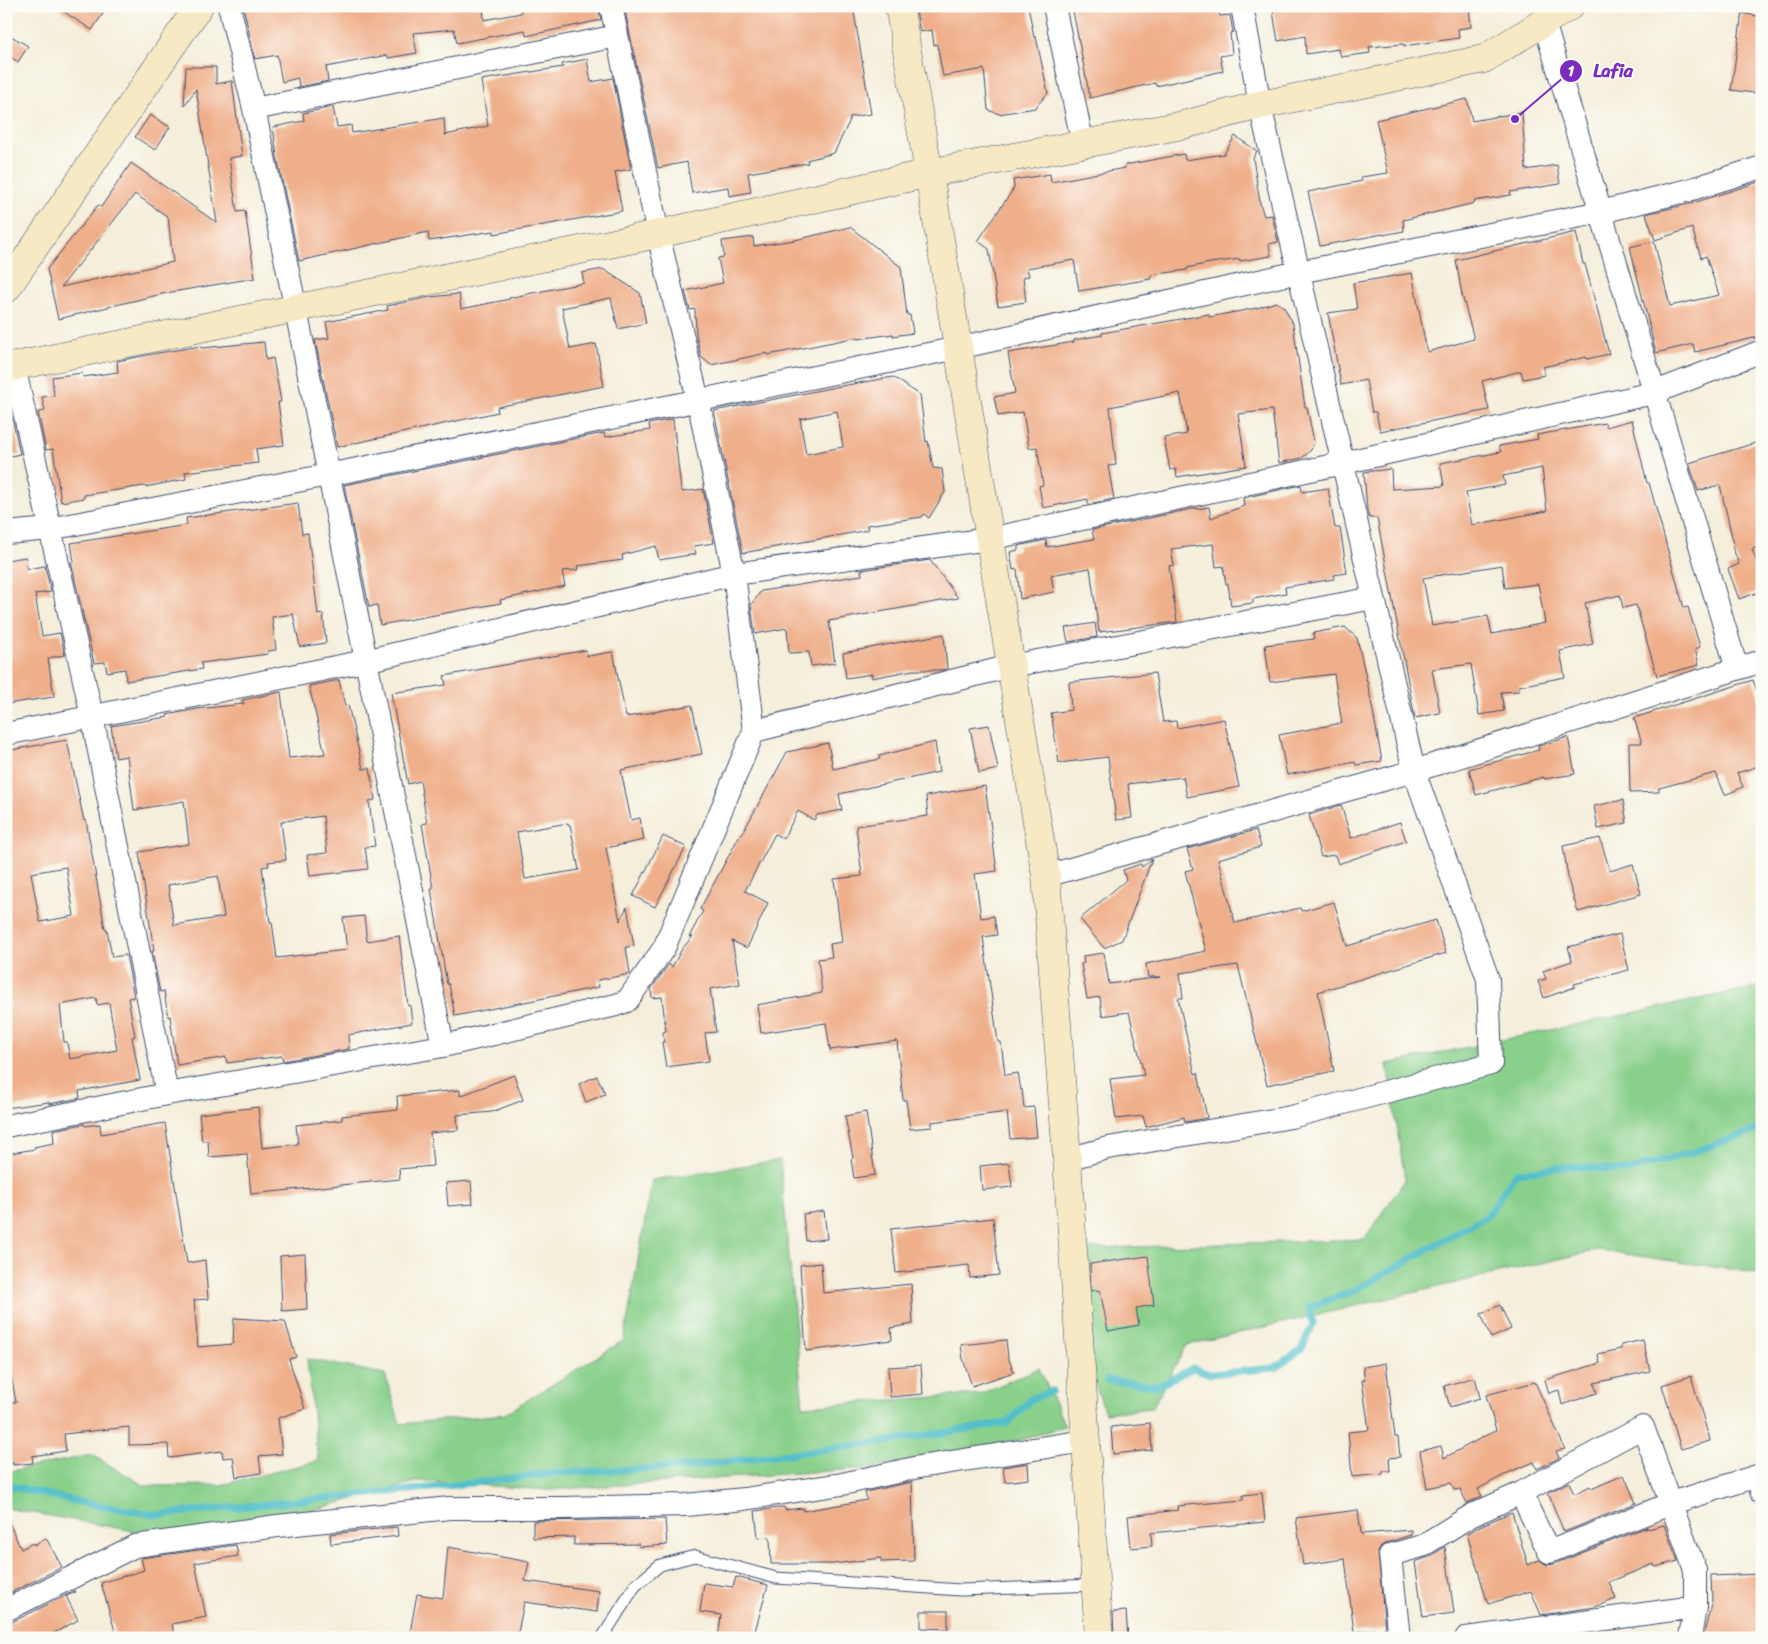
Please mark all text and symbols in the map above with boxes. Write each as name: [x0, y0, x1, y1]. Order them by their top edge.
callout: Lafia: [1558, 54, 1643, 87]
text: Lafia: [1593, 55, 1634, 87]
text: 1: [1568, 58, 1575, 84]

